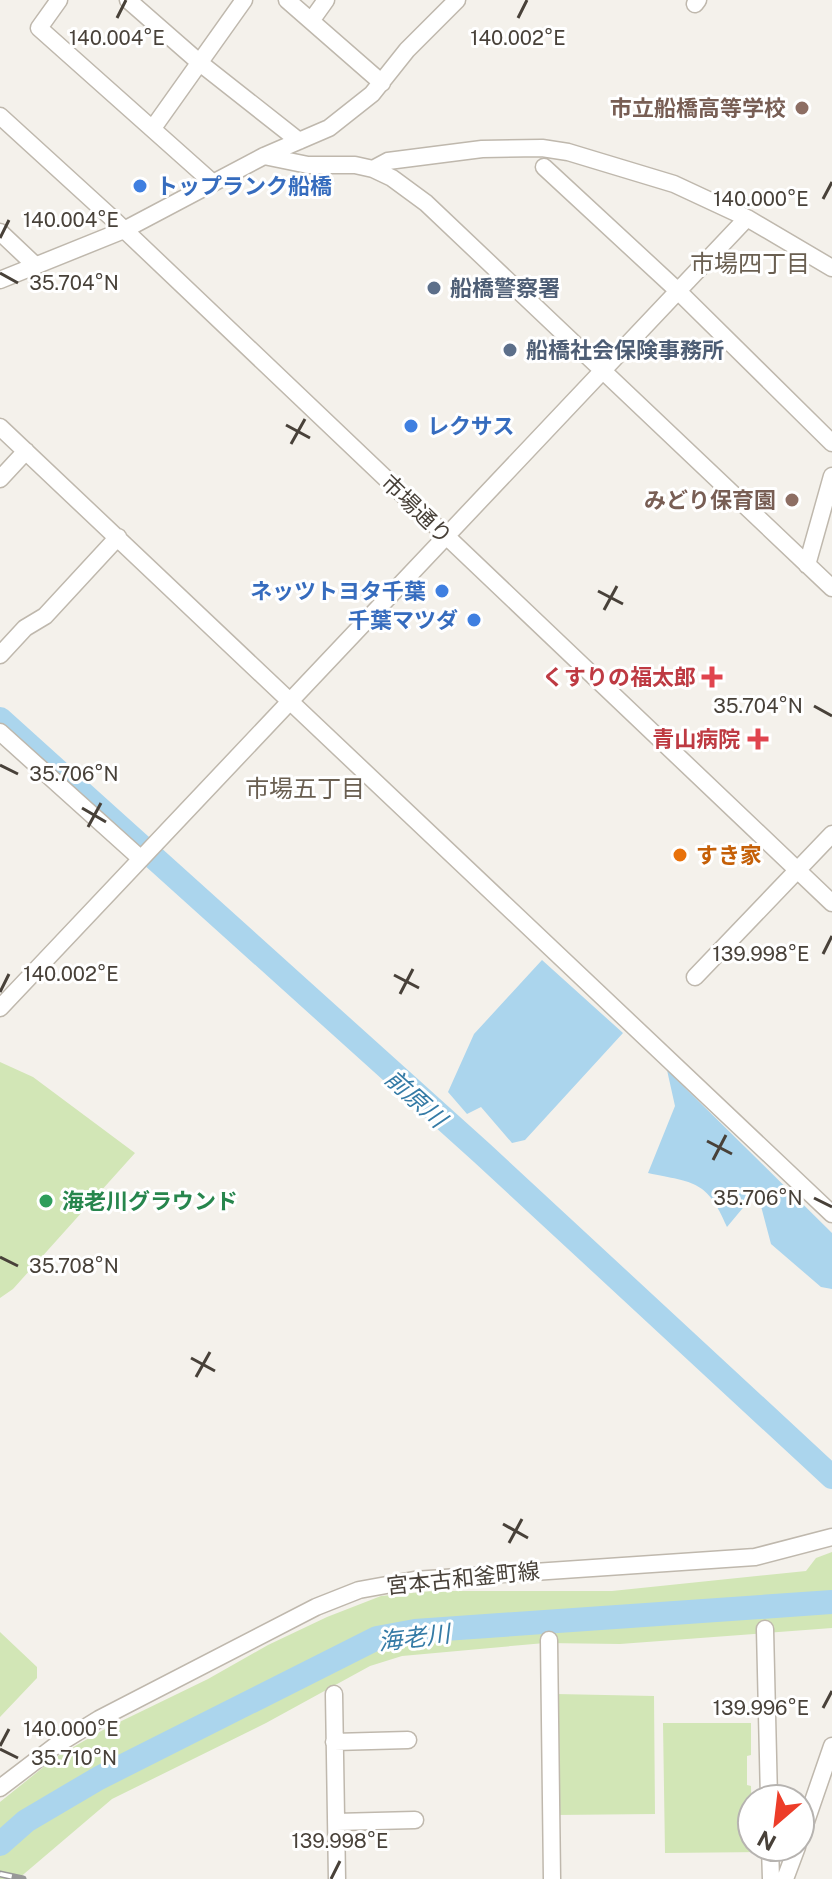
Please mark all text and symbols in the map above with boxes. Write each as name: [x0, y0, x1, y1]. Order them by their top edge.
text: 140.004°E: [69, 26, 165, 50]
text: 140.002°E: [470, 26, 566, 50]
place label: 市立船橋高等学校: [610, 95, 786, 121]
marker: 市立船橋高等学校: [793, 99, 811, 117]
place label: トップランク船橋: [156, 173, 332, 199]
marker: トップランク船橋: [131, 177, 149, 195]
text: 140.000°E: [713, 187, 809, 211]
text: 140.004°E: [23, 208, 119, 232]
district label: 市場四丁目: [690, 249, 810, 277]
text: 35.704°N: [29, 271, 119, 295]
place label: 船橋警察署: [450, 275, 560, 301]
marker: 船橋警察署: [425, 279, 443, 297]
place label: 船橋社会保険事務所: [526, 337, 724, 363]
marker: 船橋社会保険事務所: [501, 341, 519, 359]
place label: レクサス: [427, 413, 515, 439]
marker: レクサス: [402, 417, 420, 435]
street label: 市場通り: [376, 469, 458, 549]
place label: みどり保育園: [644, 487, 776, 513]
marker: みどり保育園: [783, 491, 801, 509]
place label: ネッツトヨタ千葉: [250, 578, 426, 604]
marker: ネッツトヨタ千葉: [433, 582, 451, 600]
place label: 千葉マツダ: [348, 607, 458, 633]
marker: 千葉マツダ: [465, 611, 483, 629]
place label: くすりの福太郎: [542, 664, 696, 690]
marker: くすりの福太郎: [703, 668, 721, 686]
text: 35.704°N: [713, 694, 803, 718]
place label: 青山病院: [652, 726, 740, 752]
marker: 青山病院: [747, 728, 769, 750]
text: 35.706°N: [29, 762, 119, 786]
district label: 市場五丁目: [245, 774, 365, 802]
place label: すき家: [696, 842, 762, 868]
marker: すき家: [671, 846, 689, 864]
text: 139.998°E: [713, 942, 809, 966]
text: 140.002°E: [23, 962, 119, 986]
water label: 前原川: [380, 1064, 454, 1135]
text: 35.706°N: [713, 1186, 803, 1210]
place label: 海老川グラウンド: [62, 1188, 238, 1214]
marker: 海老川グラウンド: [37, 1192, 55, 1210]
text: 35.708°N: [29, 1254, 119, 1278]
street label: 宮本古和釜町線: [385, 1557, 541, 1599]
water label: 海老川: [377, 1618, 454, 1655]
text: 139.996°E: [713, 1696, 809, 1720]
text: 140.000°E: [23, 1717, 119, 1741]
text: 35.710°N: [31, 1746, 117, 1770]
north arrow: [736, 1783, 816, 1863]
text: N: [753, 1825, 780, 1856]
text: 139.998°E: [292, 1829, 388, 1853]

